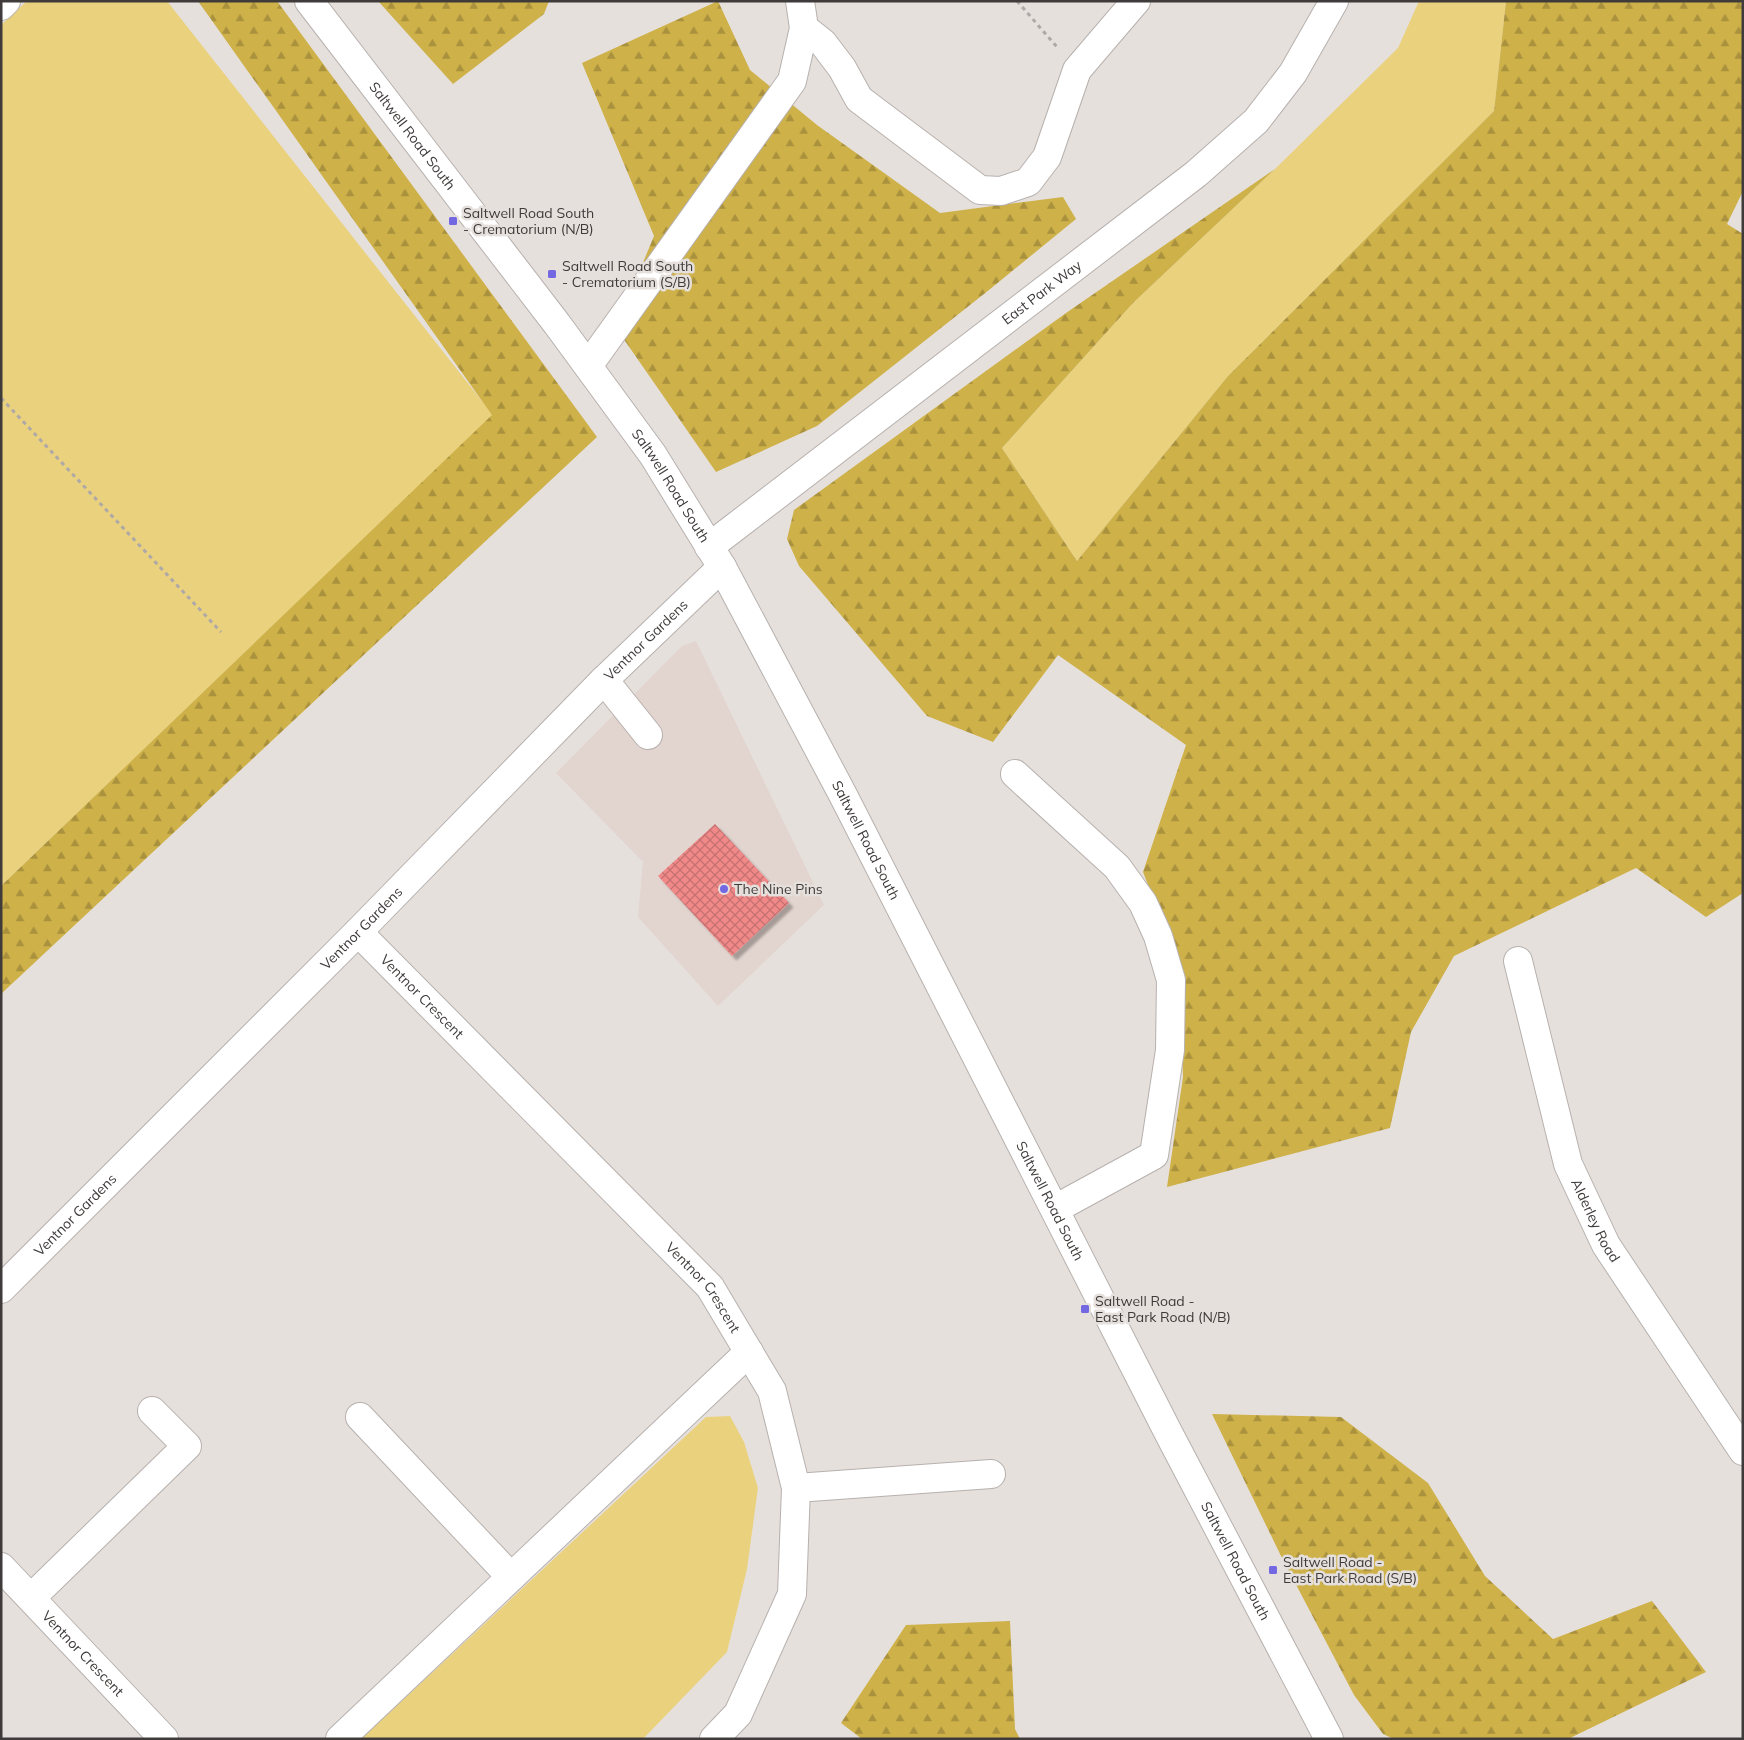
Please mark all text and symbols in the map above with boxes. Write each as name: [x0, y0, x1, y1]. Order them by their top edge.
street label: Saltwell Road South: [365, 78, 460, 193]
place label: Saltwell Road South - Crematorium (N/B): [463, 204, 594, 238]
marker: Saltwell Road South - Crematorium (N/B): [447, 215, 459, 227]
street label: East Park Way: [998, 256, 1086, 328]
place label: Saltwell Road South - Crematorium (S/B): [562, 257, 693, 291]
marker: Saltwell Road South - Crematorium (S/B): [546, 268, 558, 280]
street label: Saltwell Road South: [628, 425, 714, 546]
street label: Ventnor Gardens: [600, 596, 692, 684]
street label: Saltwell Road South: [828, 777, 904, 903]
place label: The Nine Pins: [734, 880, 823, 898]
street label: Ventnor Gardens: [317, 883, 406, 973]
marker: The Nine Pins: [718, 883, 730, 895]
street label: Ventnor Crescent: [376, 951, 468, 1043]
street label: Saltwell Road South: [1012, 1138, 1088, 1264]
street label: Ventnor Gardens: [30, 1170, 120, 1260]
street label: Alderley Road: [1567, 1176, 1624, 1266]
street label: Ventnor Crescent: [662, 1238, 744, 1336]
place label: Saltwell Road - East Park Road (N/B): [1095, 1292, 1231, 1326]
marker: Saltwell Road - East Park Road (N/B): [1079, 1303, 1091, 1315]
street label: Saltwell Road South: [1197, 1499, 1274, 1623]
place label: Saltwell Road - East Park Road (S/B): [1283, 1553, 1417, 1587]
marker: Saltwell Road - East Park Road (S/B): [1267, 1564, 1279, 1576]
street label: Ventnor Crescent: [38, 1607, 128, 1700]

